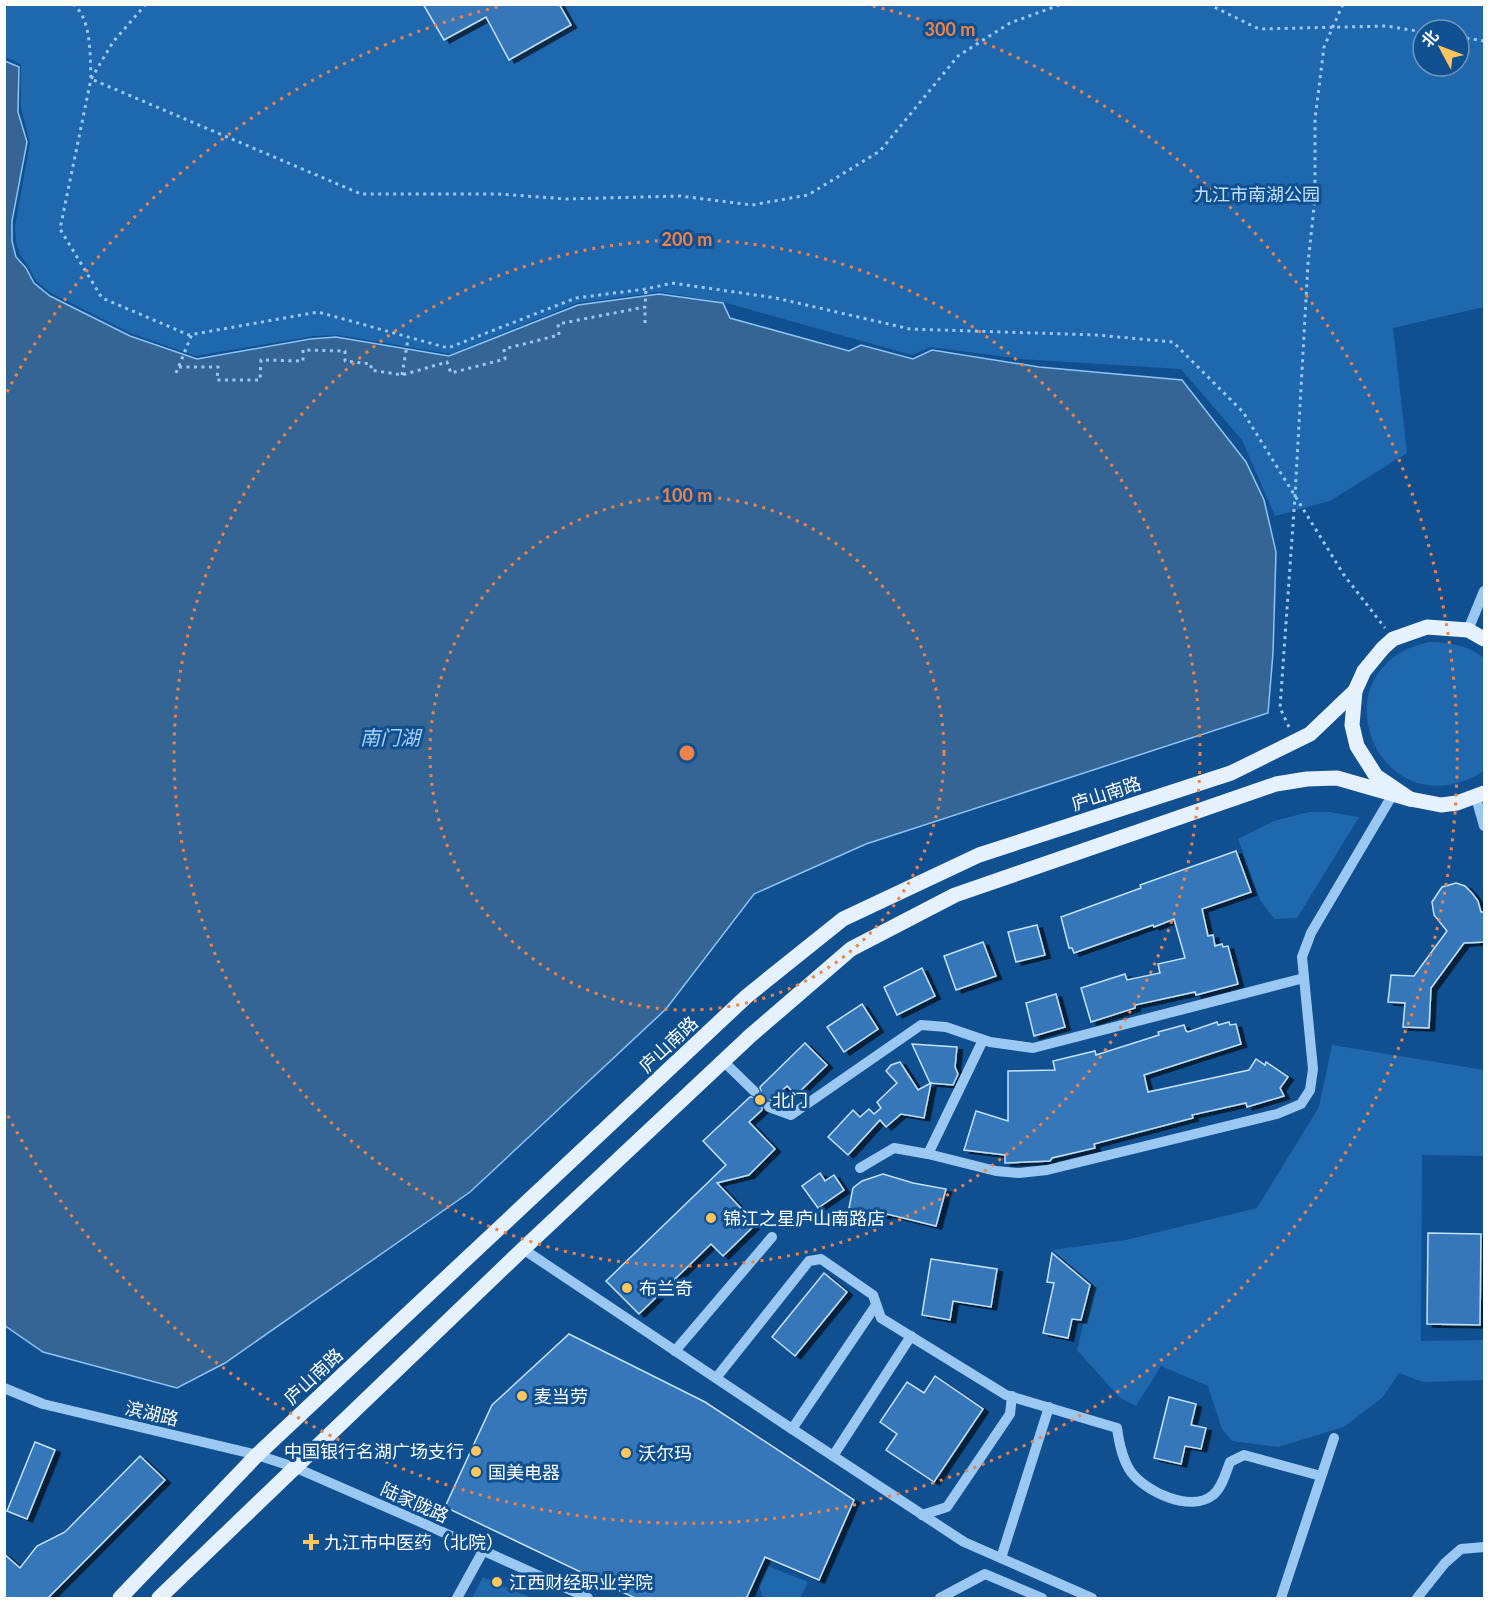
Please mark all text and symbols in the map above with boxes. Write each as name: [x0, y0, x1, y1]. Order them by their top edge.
text: 300 m: [925, 18, 975, 40]
north arrow: [1411, 18, 1471, 78]
text: 北: [1417, 26, 1442, 50]
park label: 九江市南湖公园: [1194, 183, 1320, 205]
text: 200 m: [662, 228, 712, 250]
text: 100 m: [662, 484, 712, 506]
water label: 南门湖: [360, 725, 423, 749]
centre of rings: [677, 743, 697, 763]
street label: 庐山南路: [1068, 771, 1144, 815]
street label: 庐山南路: [634, 1011, 702, 1077]
place label: 北门: [772, 1089, 808, 1111]
marker: 北门: [753, 1093, 767, 1107]
place label: 锦江之星庐山南路店: [723, 1207, 885, 1229]
marker: 锦江之星庐山南路店: [704, 1211, 718, 1225]
place label: 布兰奇: [639, 1277, 693, 1299]
marker: 布兰奇: [620, 1281, 634, 1295]
street label: 庐山南路: [279, 1343, 347, 1409]
place label: 麦当劳: [534, 1385, 588, 1407]
marker: 麦当劳: [515, 1389, 529, 1403]
street label: 滨湖路: [123, 1396, 181, 1430]
place label: 中国银行名湖广场支行: [284, 1440, 464, 1462]
place label: 沃尔玛: [638, 1442, 692, 1464]
marker: 中国银行名湖广场支行: [469, 1444, 483, 1458]
marker: 沃尔玛: [619, 1446, 633, 1460]
place label: 国美电器: [488, 1461, 560, 1483]
marker: 国美电器: [469, 1465, 483, 1479]
street label: 陆家陇路: [378, 1477, 452, 1527]
place label: 九江市中医药（北院）: [324, 1531, 504, 1553]
marker: 九江市中医药（北院）: [302, 1533, 320, 1551]
place label: 江西财经职业学院: [509, 1571, 653, 1593]
marker: 江西财经职业学院: [490, 1575, 504, 1589]

